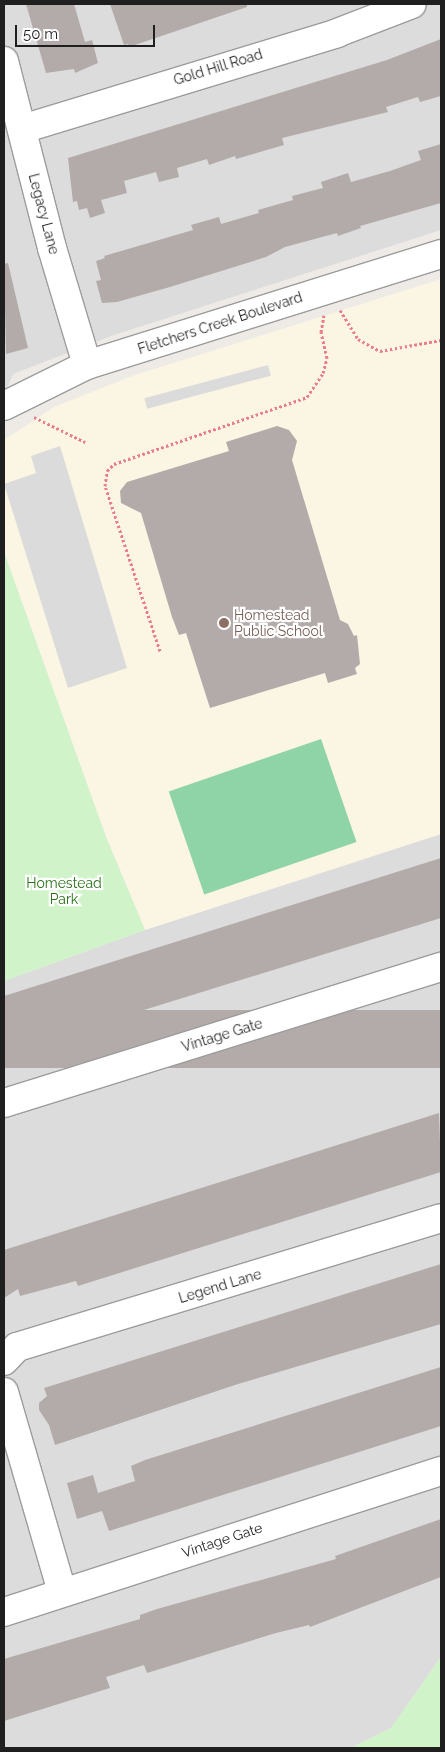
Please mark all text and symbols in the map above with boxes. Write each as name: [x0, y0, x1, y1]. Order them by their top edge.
scale bar: [18, 15, 158, 47]
text: 50 m: [23, 25, 58, 43]
street label: Gold Hill Road: [171, 45, 265, 89]
street label: Legacy Lane: [25, 172, 63, 256]
street label: Fletchers Creek Boulevard: [136, 288, 304, 358]
place label: Homestead Public School: [234, 607, 323, 640]
marker: Homestead Public School: [218, 617, 230, 629]
park label: Homestead Park: [26, 875, 102, 908]
street label: Vintage Gate: [179, 1015, 265, 1055]
street label: Legend Lane: [177, 1265, 263, 1307]
street label: Vintage Gate: [180, 1519, 264, 1561]

